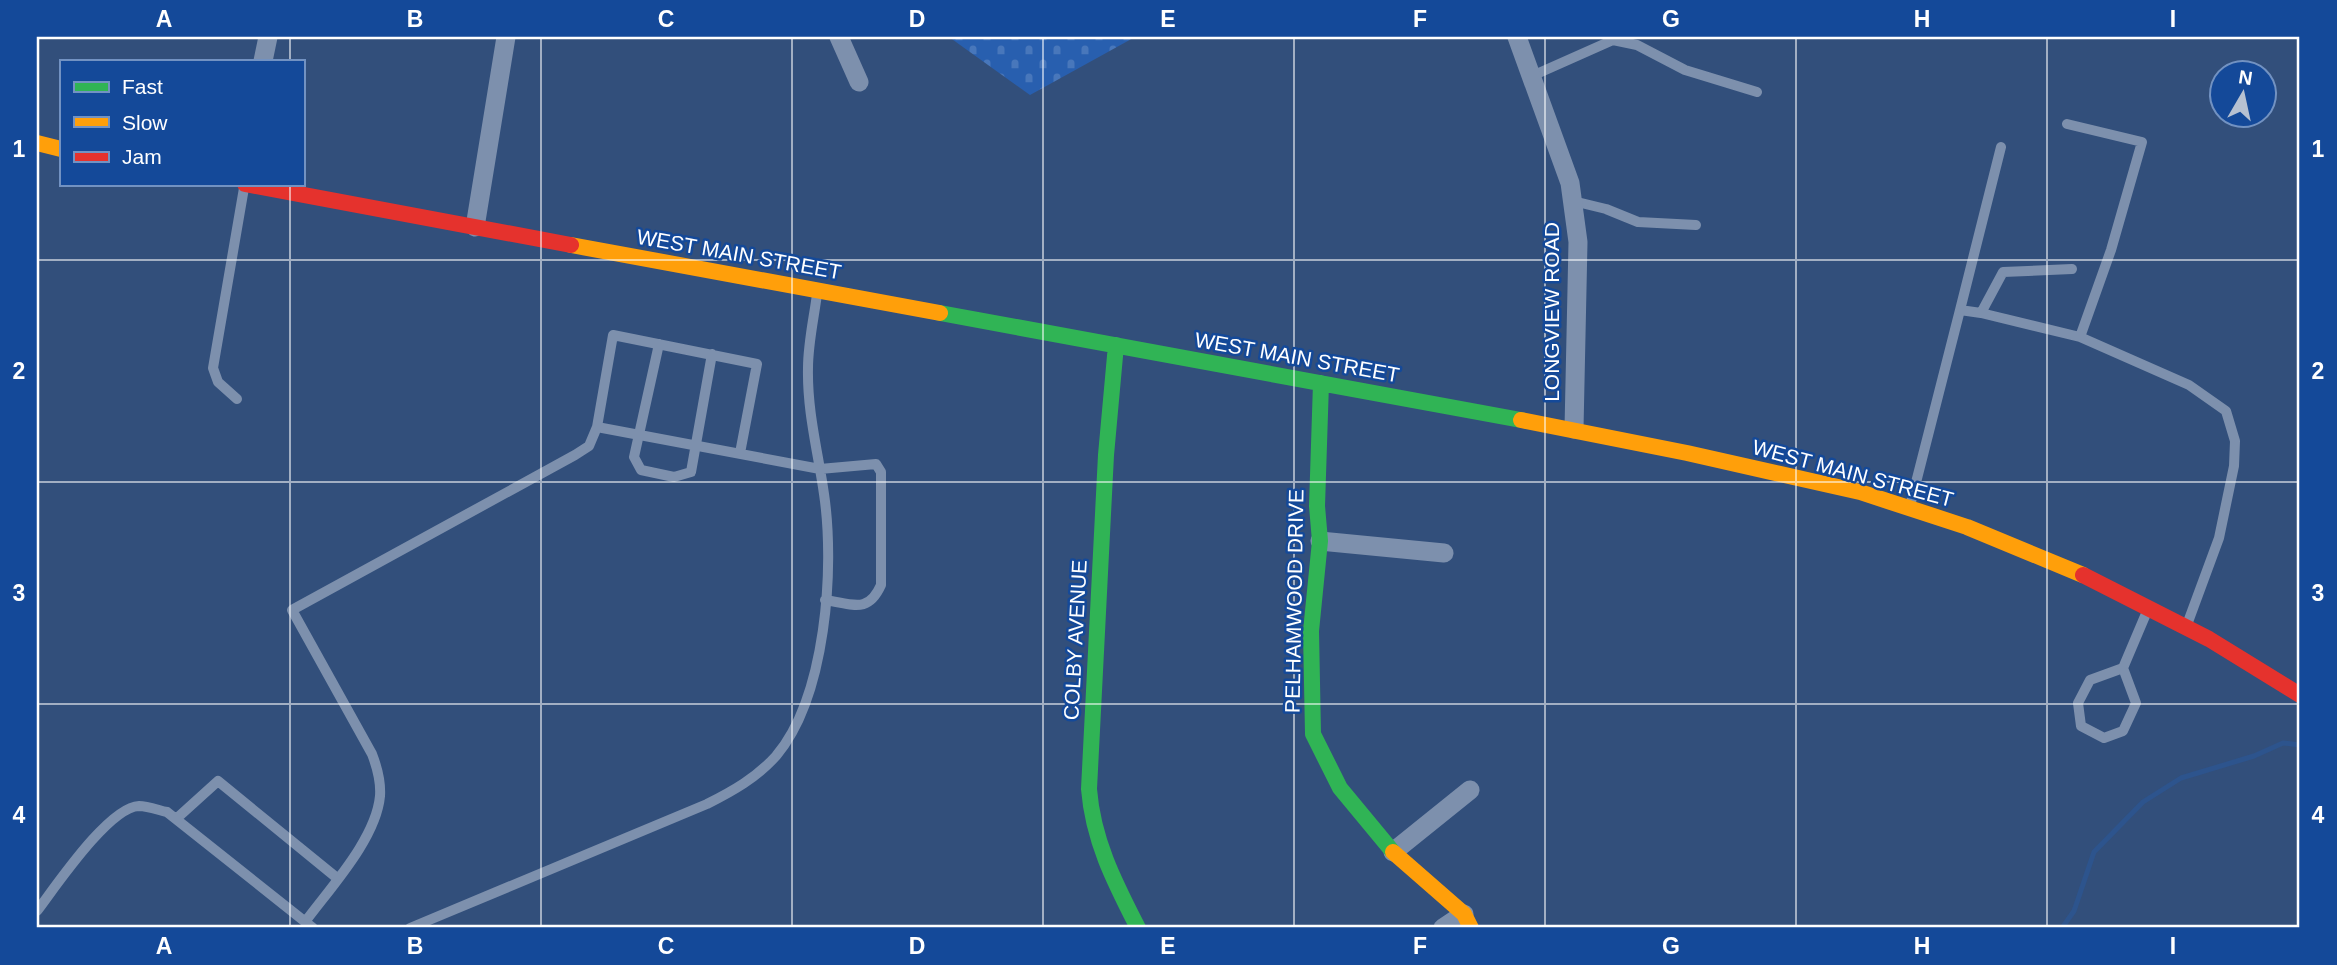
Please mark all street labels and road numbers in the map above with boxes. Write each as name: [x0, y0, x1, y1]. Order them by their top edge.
street label: LONGVIEW ROAD: [1540, 222, 1563, 402]
street label: WEST MAIN STREET: [635, 225, 843, 283]
street label: WEST MAIN STREET: [1193, 328, 1401, 386]
street label: WEST MAIN STREET: [1750, 435, 1956, 511]
street label: PELHAMWOOD DRIVE: [1281, 489, 1307, 713]
street label: COLBY AVENUE: [1059, 559, 1091, 721]

